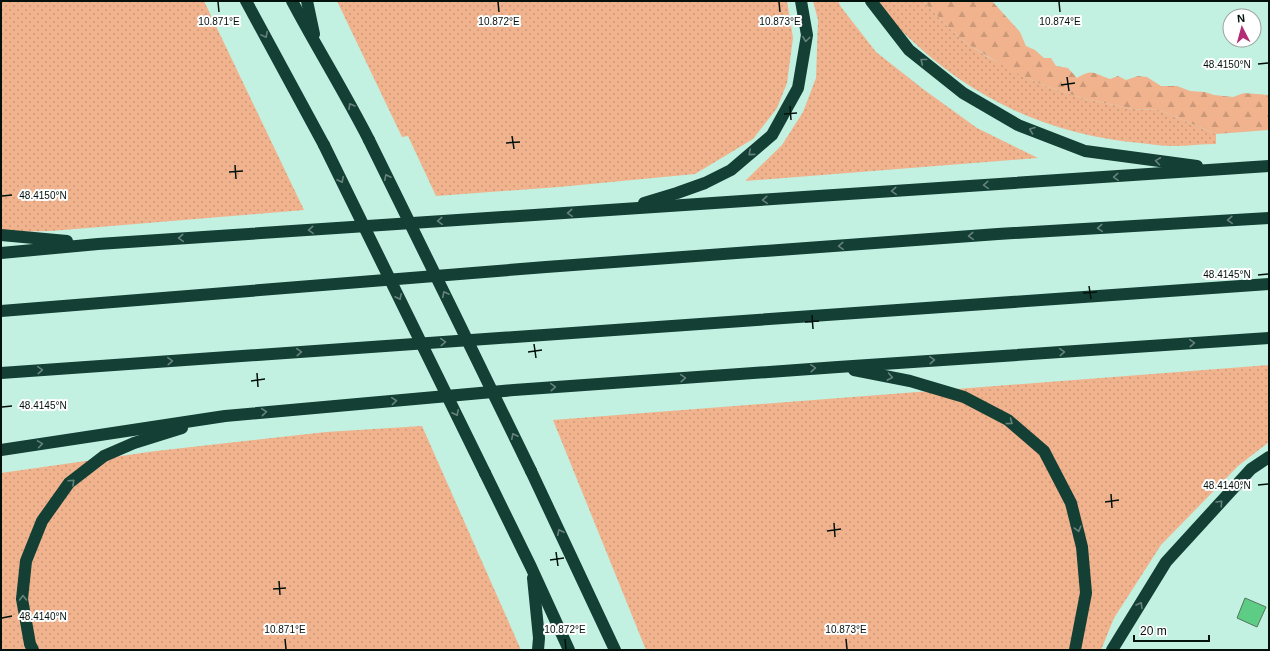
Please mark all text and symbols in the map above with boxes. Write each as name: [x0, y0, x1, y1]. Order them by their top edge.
north arrow: [1222, 8, 1262, 48]
text: N: [1236, 12, 1246, 24]
text: 10.871°E: [198, 16, 240, 27]
text: 10.872°E: [478, 16, 520, 27]
text: 10.873°E: [759, 16, 801, 27]
text: 10.874°E: [1039, 16, 1081, 27]
one-way arrow: [260, 31, 268, 39]
one-way arrow: [802, 36, 811, 42]
one-way arrow: [921, 59, 928, 66]
text: 48.4150°N: [1203, 59, 1251, 70]
one-way arrow: [348, 103, 355, 110]
one-way arrow: [1029, 127, 1036, 135]
one-way arrow: [748, 148, 756, 155]
one-way arrow: [1155, 157, 1161, 166]
one-way arrow: [1113, 172, 1119, 181]
one-way arrow: [384, 174, 392, 181]
one-way arrow: [336, 176, 344, 183]
one-way arrow: [983, 180, 989, 189]
one-way arrow: [891, 186, 897, 195]
text: 48.4150°N: [19, 190, 67, 201]
one-way arrow: [762, 195, 768, 204]
one-way arrow: [567, 208, 573, 217]
one-way arrow: [1227, 216, 1233, 225]
one-way arrow: [437, 217, 443, 226]
one-way arrow: [1097, 224, 1103, 233]
one-way arrow: [308, 225, 314, 234]
one-way arrow: [968, 232, 974, 241]
one-way arrow: [178, 234, 184, 243]
one-way arrow: [838, 241, 844, 250]
text: 48.4145°N: [1203, 269, 1251, 280]
one-way arrow: [442, 290, 450, 298]
one-way arrow: [394, 292, 402, 300]
one-way arrow: [440, 338, 446, 347]
one-way arrow: [1189, 339, 1195, 348]
one-way arrow: [1059, 347, 1065, 356]
one-way arrow: [296, 348, 302, 357]
one-way arrow: [929, 356, 935, 365]
one-way arrow: [167, 357, 173, 366]
one-way arrow: [810, 364, 816, 373]
one-way arrow: [37, 366, 43, 375]
one-way arrow: [886, 372, 893, 380]
one-way arrow: [680, 373, 686, 382]
one-way arrow: [550, 382, 556, 391]
one-way arrow: [390, 396, 397, 405]
text: 48.4145°N: [19, 400, 67, 411]
one-way arrow: [261, 408, 267, 417]
one-way arrow: [451, 409, 459, 417]
one-way arrow: [1006, 418, 1013, 425]
one-way arrow: [511, 433, 519, 440]
one-way arrow: [36, 440, 43, 449]
one-way arrow: [67, 479, 75, 487]
text: 48.4140°N: [1203, 480, 1251, 491]
one-way arrow: [1215, 500, 1223, 508]
one-way arrow: [1073, 526, 1082, 533]
one-way arrow: [557, 529, 565, 536]
one-way arrow: [19, 595, 27, 601]
one-way arrow: [1135, 602, 1142, 609]
text: 48.4140°N: [19, 611, 67, 622]
scale bar: [1134, 617, 1209, 643]
text: 10.871°E: [264, 624, 306, 635]
text: 10.872°E: [544, 624, 586, 635]
text: 10.873°E: [825, 624, 867, 635]
text: 20 m: [1140, 624, 1167, 638]

